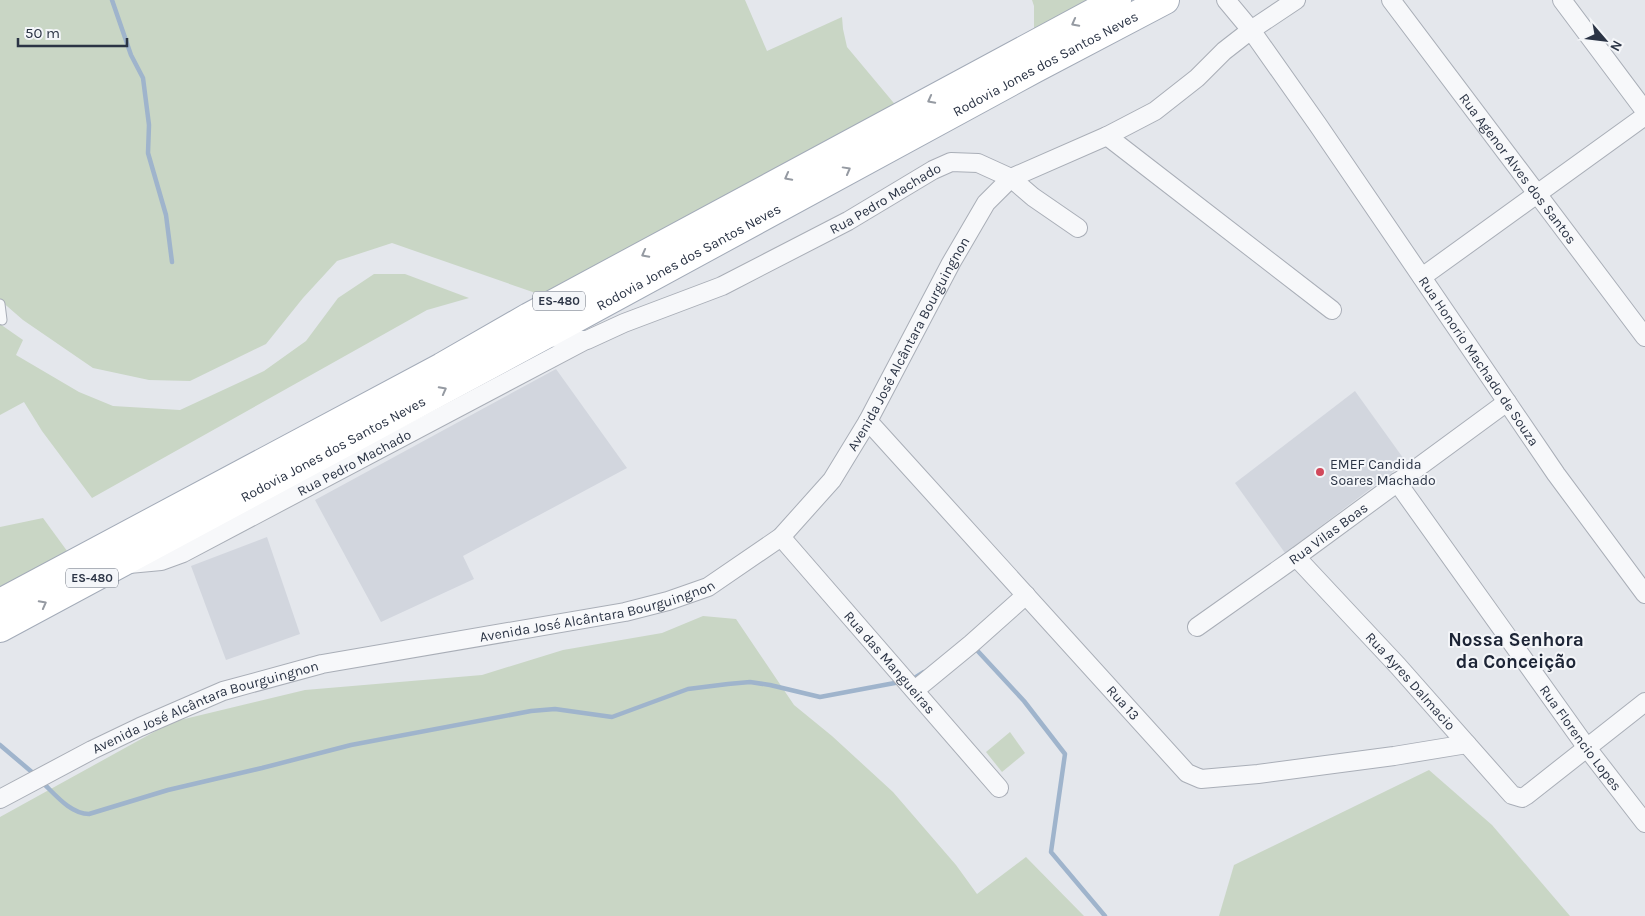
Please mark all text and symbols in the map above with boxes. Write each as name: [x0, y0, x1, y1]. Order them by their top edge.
street label: Rodovia Jones dos Santos Neves: [950, 7, 1141, 120]
scale bar: [18, 15, 126, 47]
north arrow: [1580, 15, 1630, 65]
one-way arrow: [1071, 17, 1080, 27]
text: 50 m: [25, 24, 60, 42]
text: N: [1606, 37, 1626, 54]
street label: Rua Agenor Alves dos Santos: [1456, 90, 1580, 247]
one-way arrow: [928, 94, 937, 104]
street label: Rua Pedro Machado: [827, 159, 943, 238]
one-way arrow: [841, 166, 850, 176]
one-way arrow: [785, 171, 794, 181]
street label: Rodovia Jones dos Santos Neves: [593, 200, 784, 314]
street label: Avenida José Alcântara Bourguingnon: [843, 234, 973, 454]
one-way arrow: [642, 248, 651, 258]
street label: Rua Honorio Machado de Souza: [1415, 273, 1543, 449]
road number: ES-480: [533, 292, 585, 310]
one-way arrow: [437, 386, 446, 396]
street label: Rodovia Jones dos Santos Neves: [238, 392, 428, 506]
street label: Rua Pedro Machado: [294, 426, 414, 500]
place label: EMEF Candida Soares Machado: [1330, 456, 1436, 489]
marker: EMEF Candida Soares Machado: [1314, 466, 1326, 478]
street label: Rua Vilas Boas: [1285, 499, 1371, 568]
road number: ES-480: [66, 568, 118, 588]
street label: Avenida José Alcântara Bourguingnon: [478, 576, 718, 645]
one-way arrow: [38, 601, 47, 611]
street label: Rua das Mangueiras: [841, 607, 939, 717]
street label: Rua Ayres Dalmacio: [1362, 629, 1459, 734]
district label: Nossa Senhora da Conceição: [1448, 629, 1584, 673]
street label: Avenida José Alcântara Bourguingnon: [90, 657, 320, 757]
street label: Rua 13: [1103, 682, 1143, 723]
street label: Rua Florencio Lopes: [1536, 682, 1625, 794]

